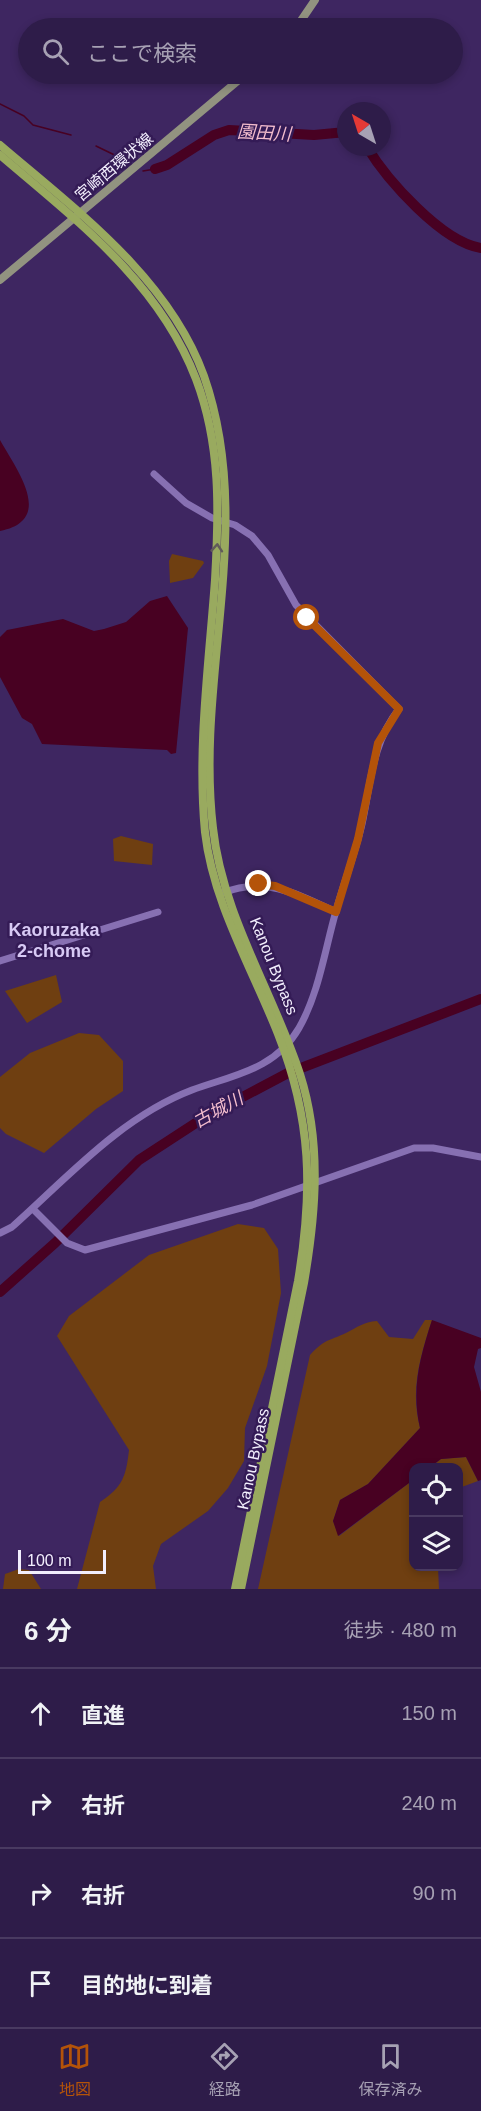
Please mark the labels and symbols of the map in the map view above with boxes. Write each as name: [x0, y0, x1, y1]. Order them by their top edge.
north arrow: [337, 102, 391, 156]
water label: 園田川: [237, 122, 293, 145]
street label: 宮崎西環状線: [72, 130, 156, 204]
one-way arrow: [210, 544, 223, 553]
route start: [293, 604, 319, 630]
route end: [245, 870, 271, 896]
street label: Kanou Bypass: [247, 915, 301, 1017]
district label: Kaoruzaka 2-chome: [8, 920, 101, 961]
water label: 古城川: [190, 1087, 248, 1132]
street label: Kanou Bypass: [234, 1407, 272, 1511]
scale bar: [18, 1547, 106, 1574]

